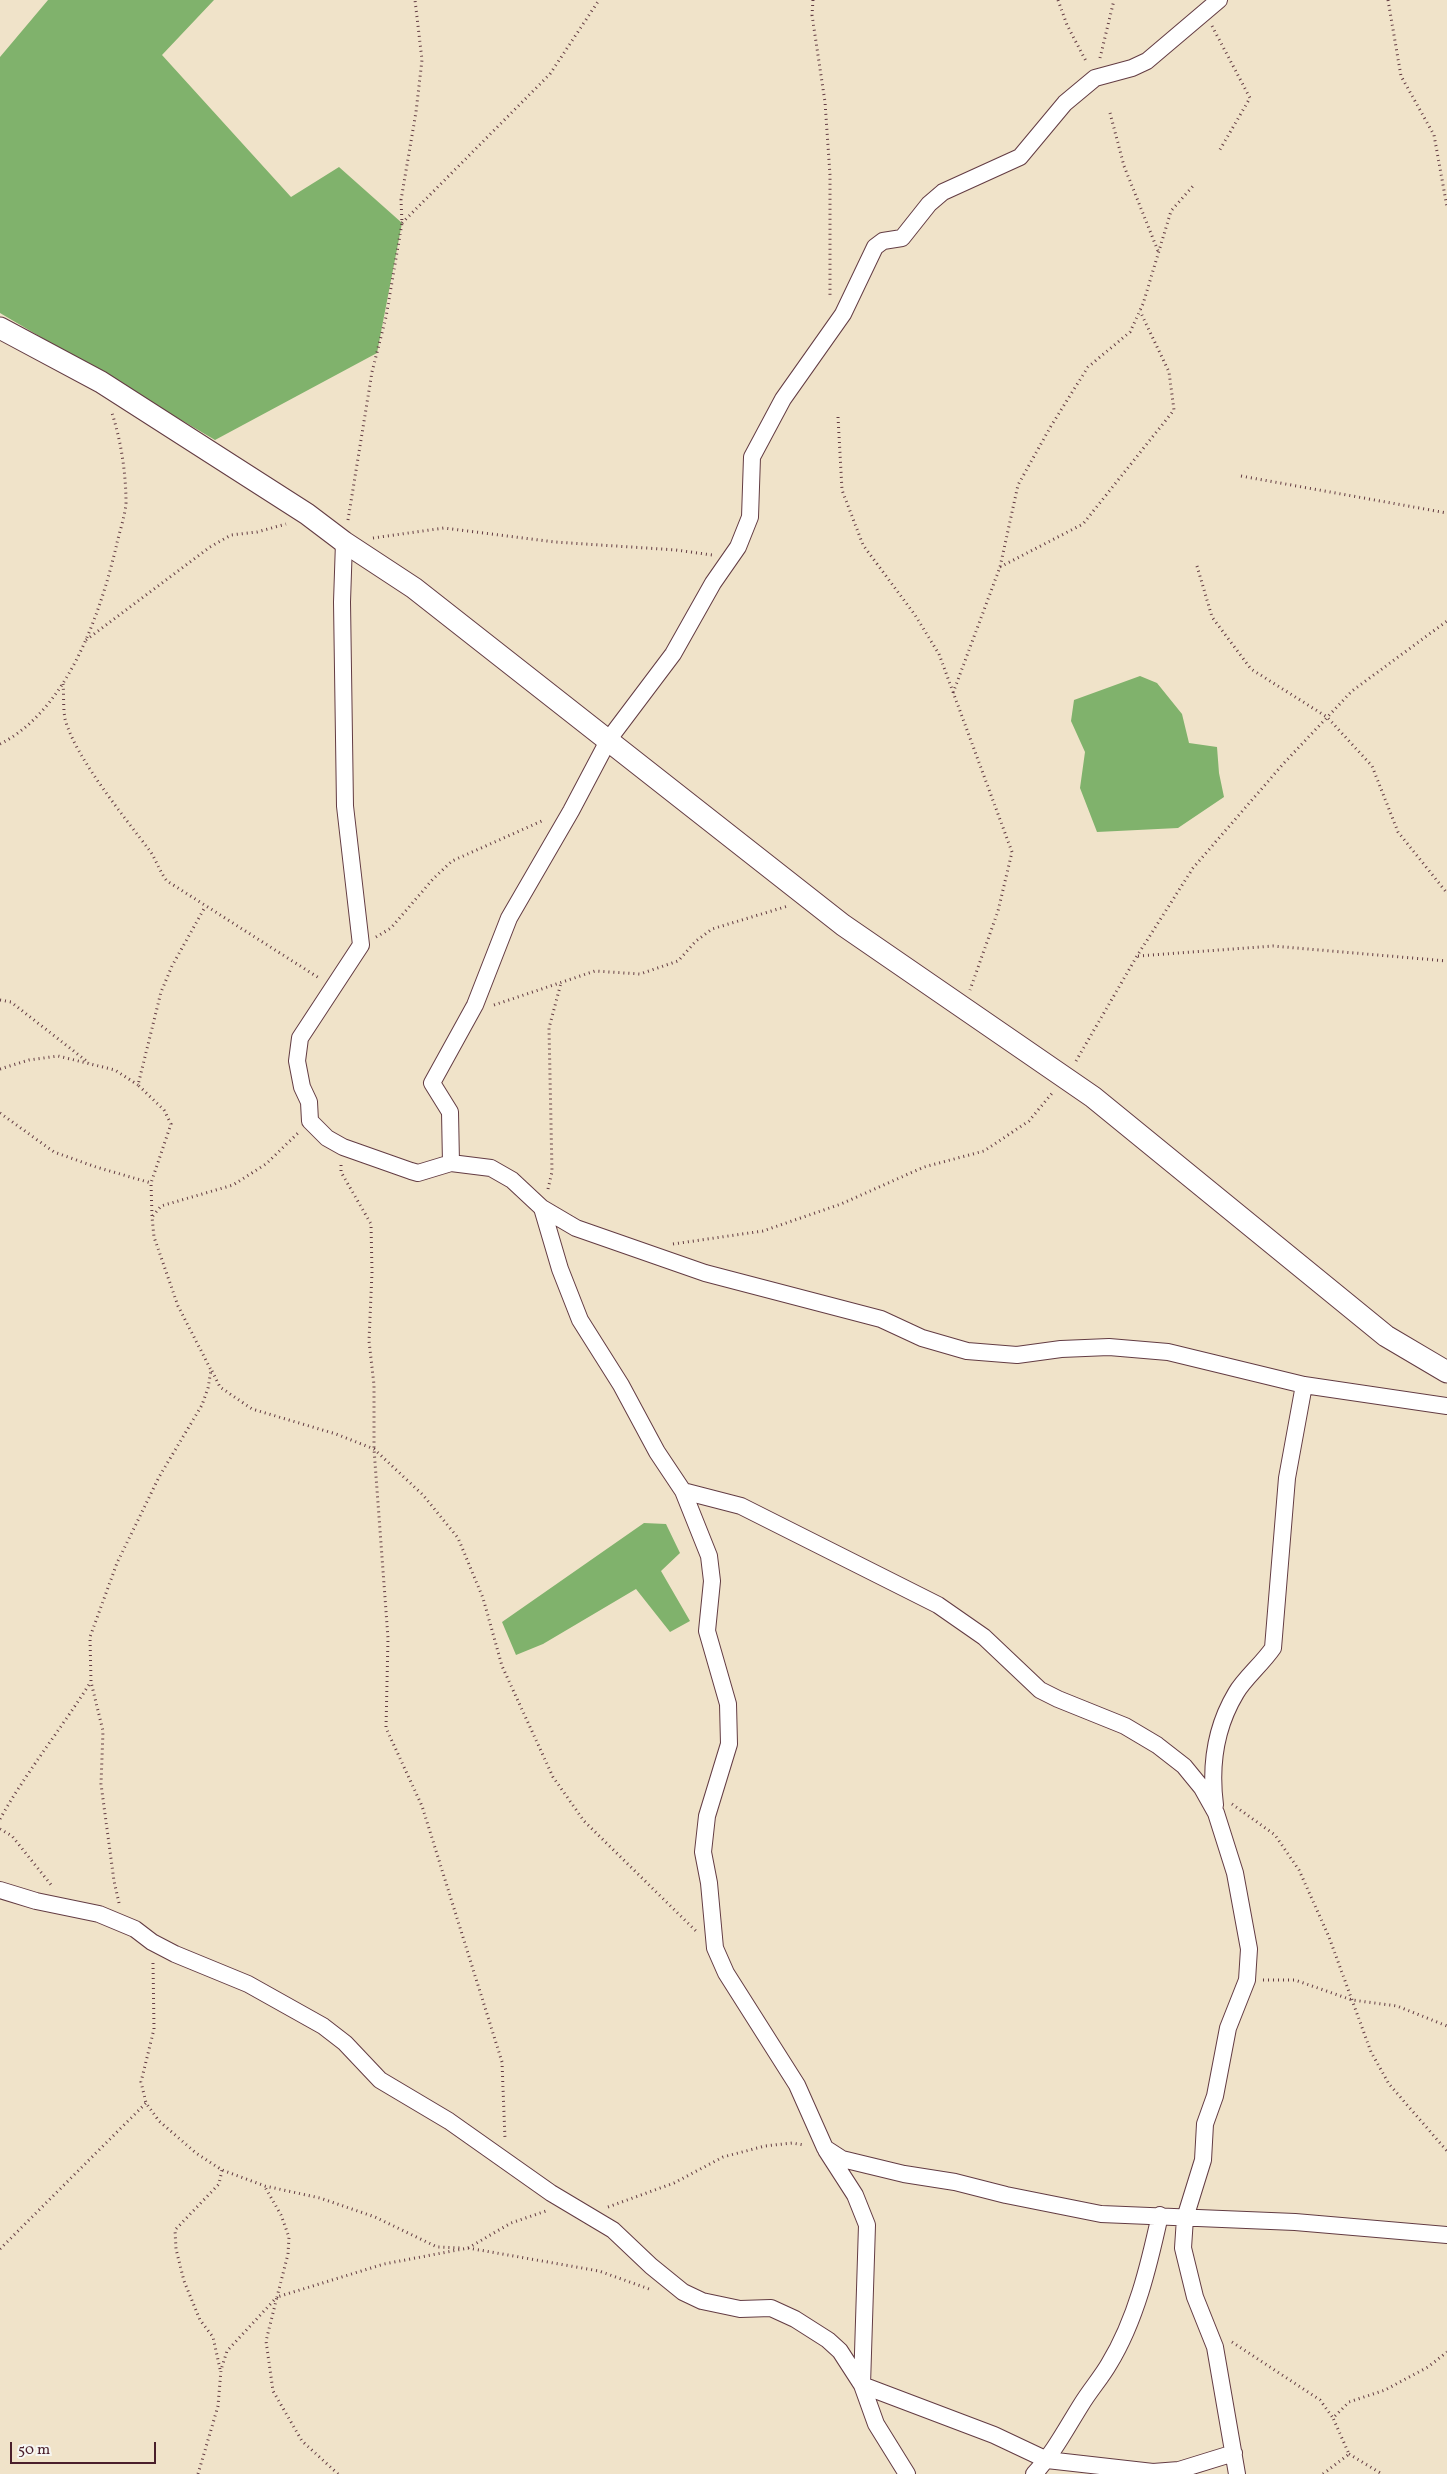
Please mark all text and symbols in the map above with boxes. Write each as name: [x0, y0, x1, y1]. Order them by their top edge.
scale bar: [12, 2432, 159, 2464]
text: 50 m: [18, 2440, 50, 2461]

